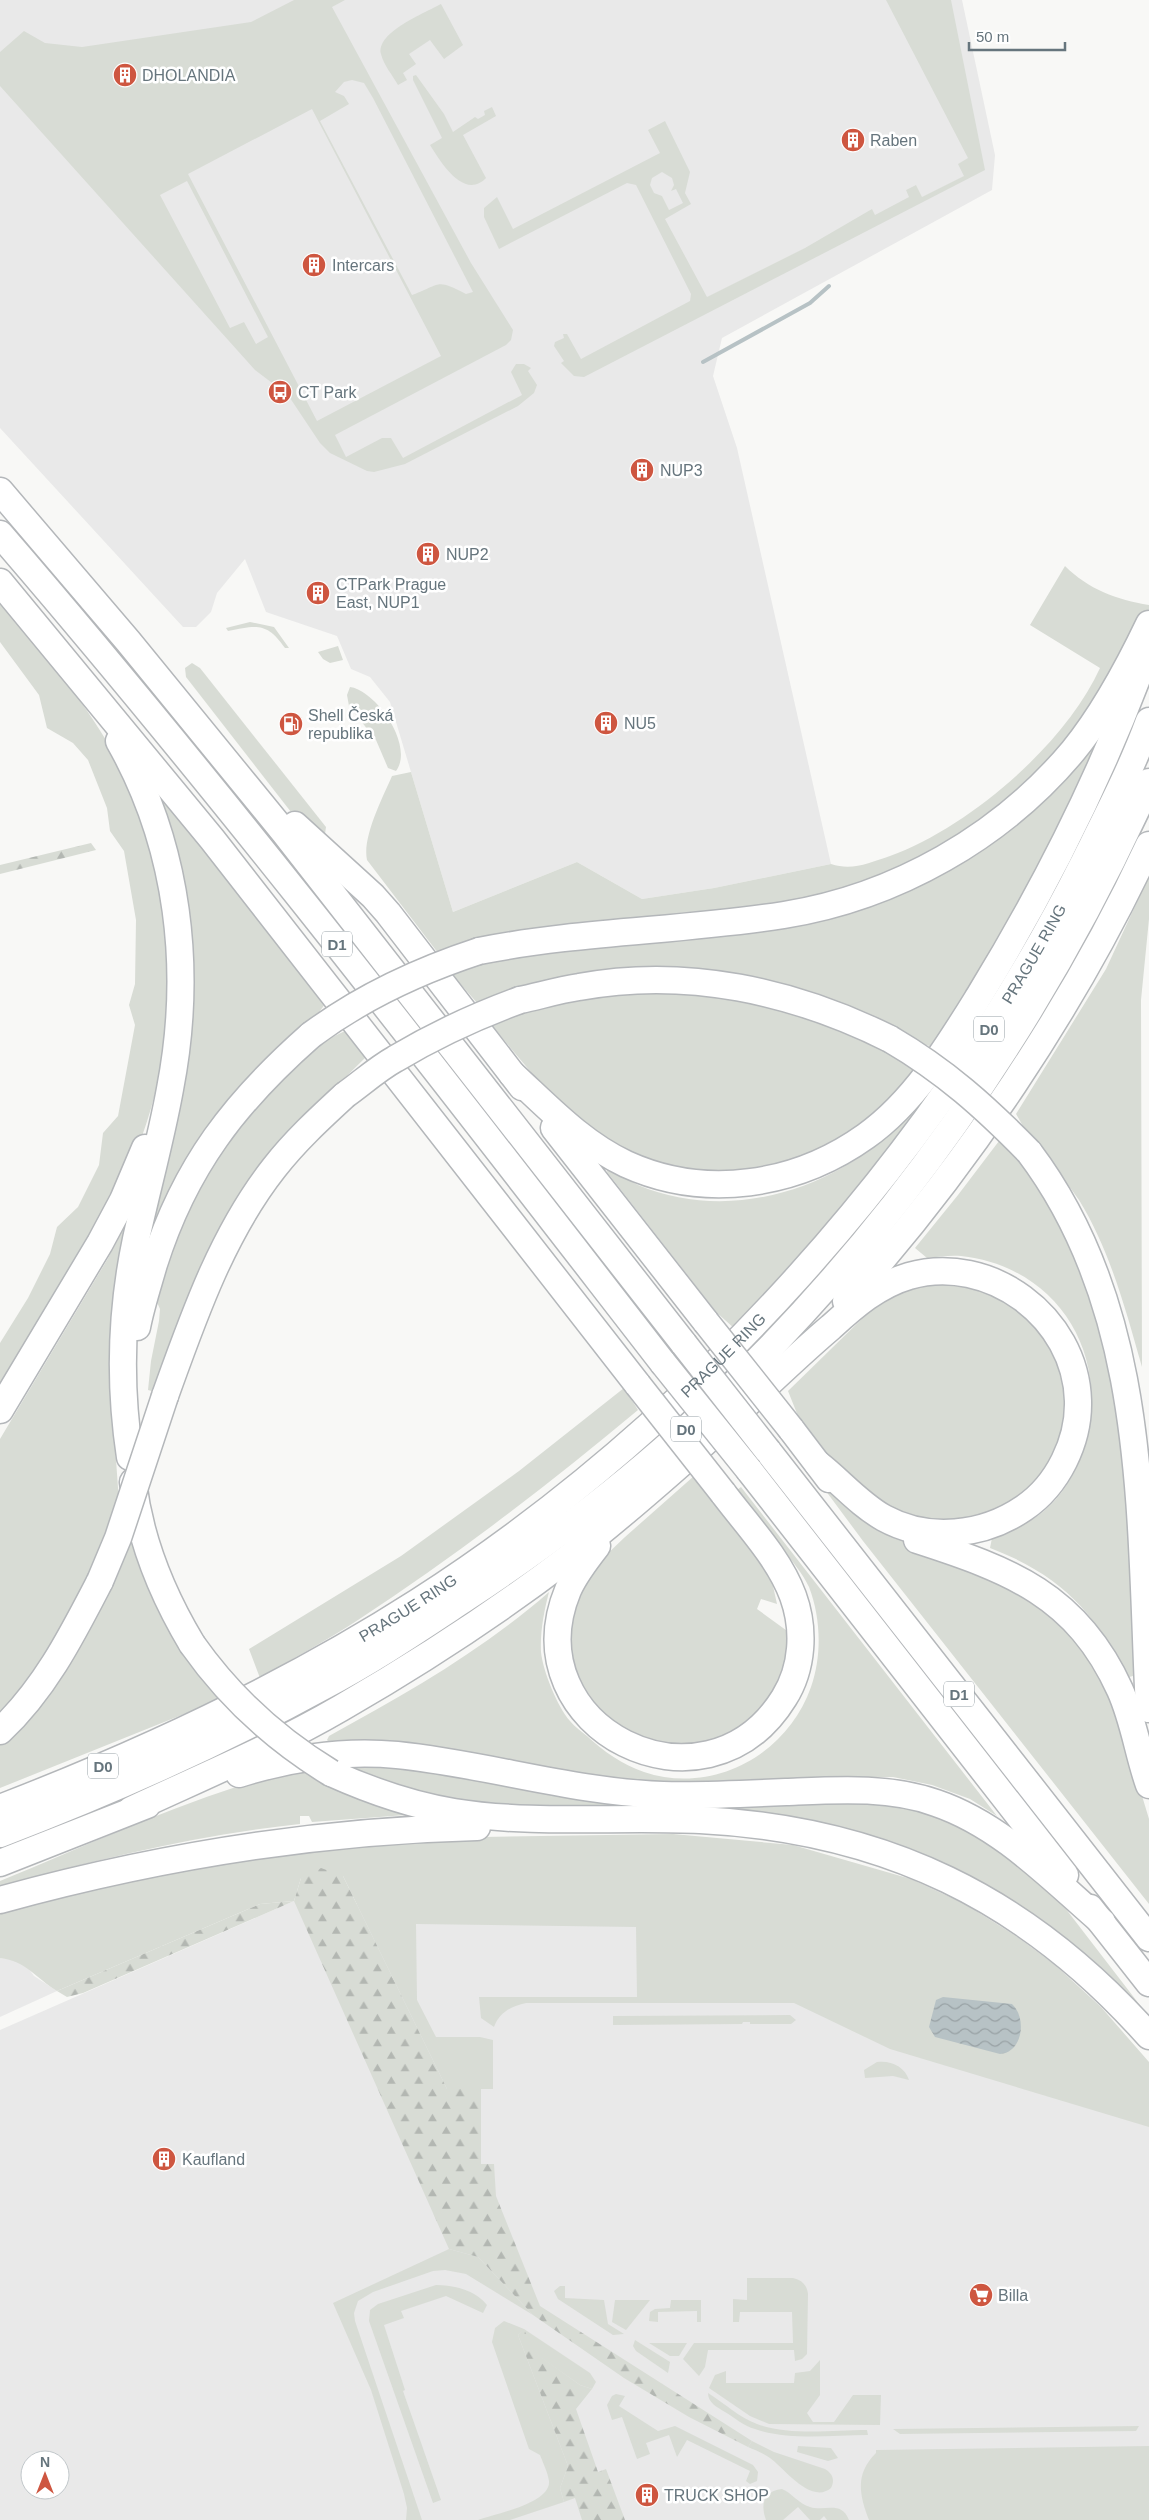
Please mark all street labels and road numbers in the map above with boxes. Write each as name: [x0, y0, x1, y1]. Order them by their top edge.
street label: PRAGUE RING: [998, 901, 1069, 1007]
road number: D1: [322, 932, 352, 956]
road number: D0: [974, 1016, 1004, 1042]
street label: PRAGUE RING: [677, 1309, 769, 1401]
road number: D0: [671, 1416, 701, 1442]
street label: PRAGUE RING: [356, 1571, 460, 1645]
road number: D1: [944, 1682, 974, 1706]
road number: D0: [88, 1754, 118, 1778]

